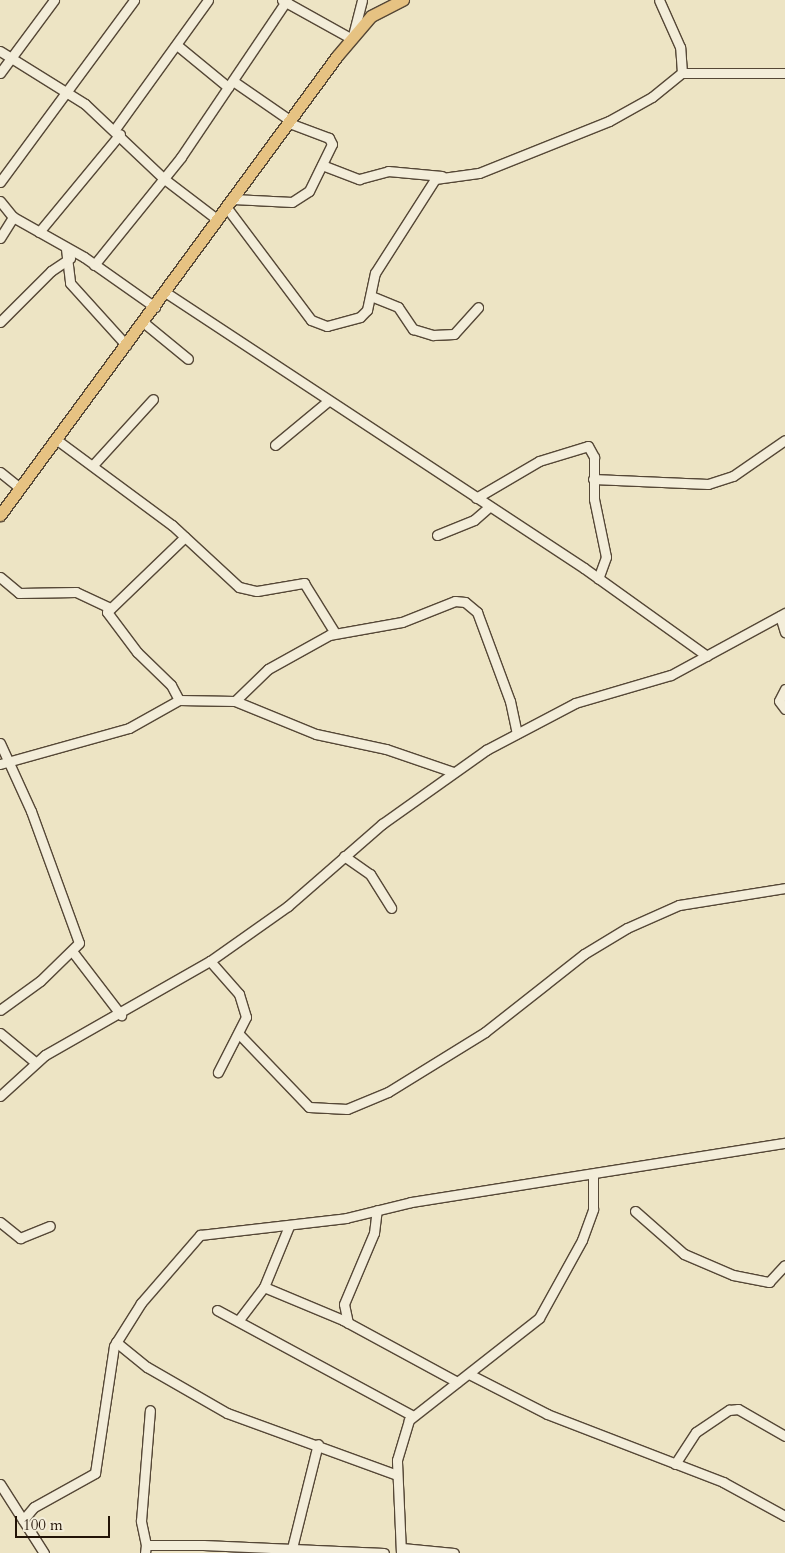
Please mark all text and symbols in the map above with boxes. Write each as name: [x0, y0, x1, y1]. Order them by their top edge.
scale bar: [18, 1506, 112, 1538]
text: 100 m: [23, 1515, 63, 1535]

